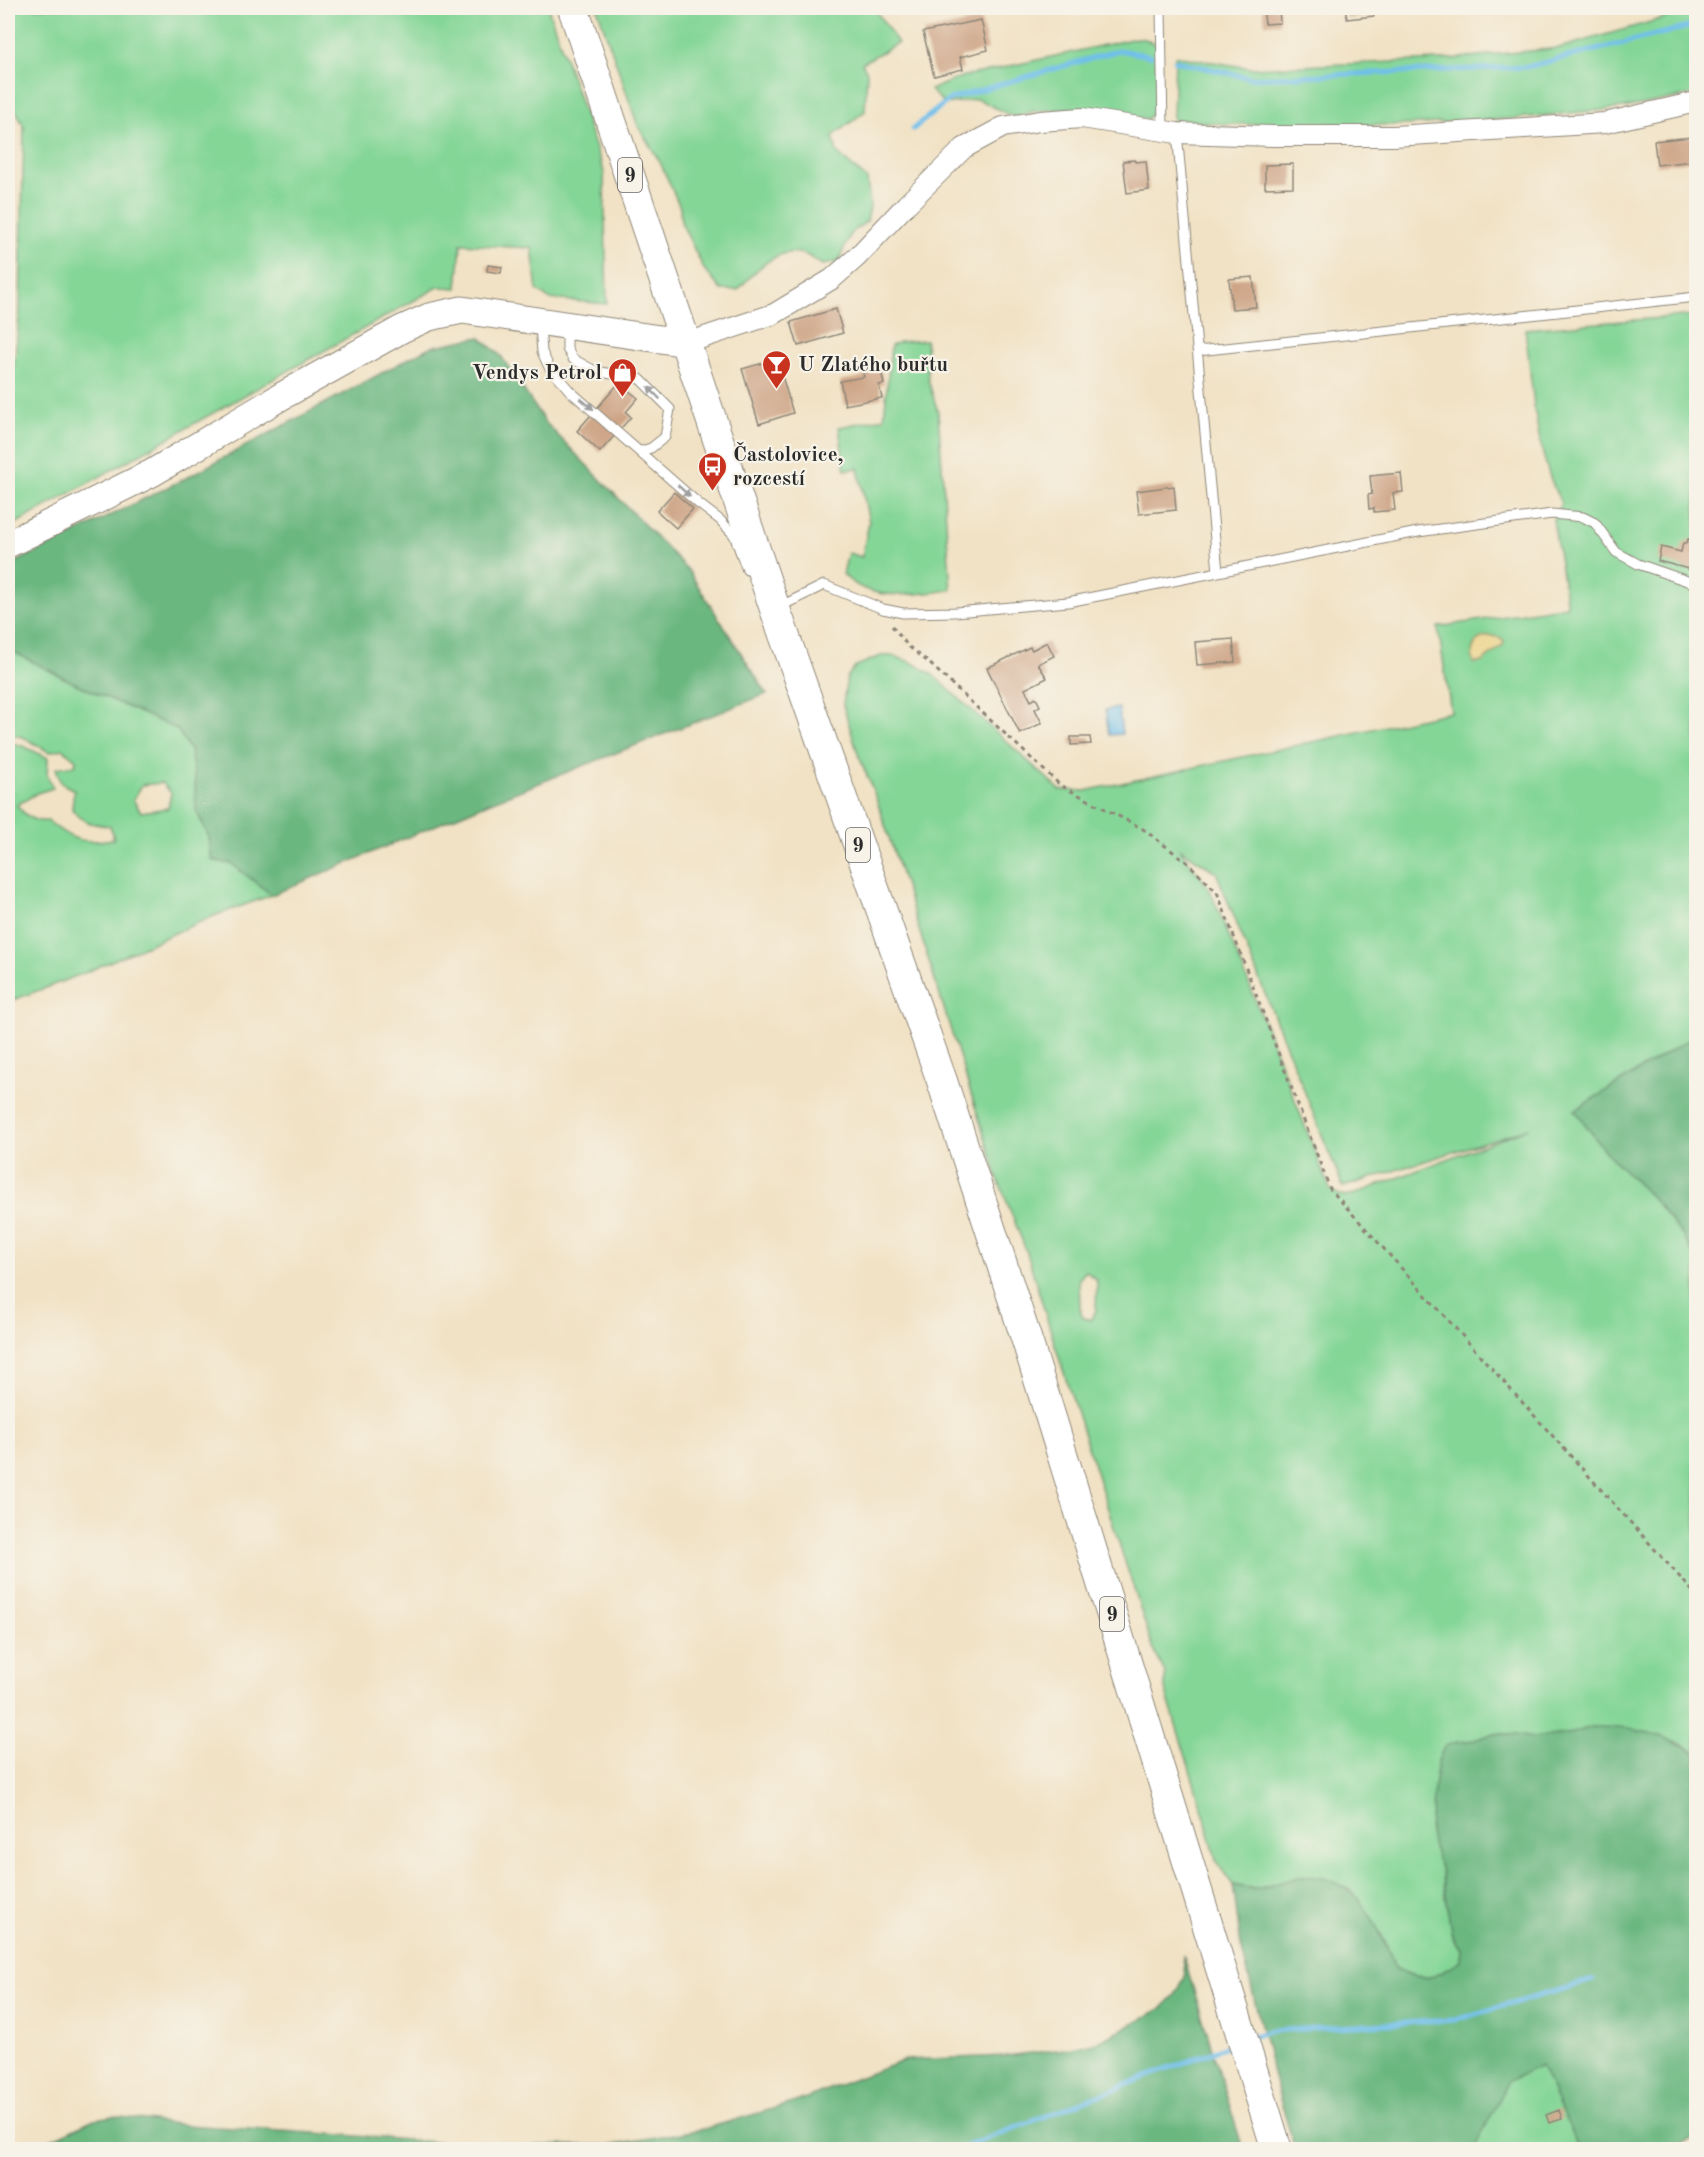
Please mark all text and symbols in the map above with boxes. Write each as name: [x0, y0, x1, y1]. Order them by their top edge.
road number: 9: [618, 158, 642, 192]
bar icon: U Zlatého buřtu: [761, 348, 793, 390]
place label: U Zlatého buřtu: [798, 355, 948, 376]
shop icon: Vendys Petrol: [607, 356, 639, 398]
place label: Vendys Petrol: [472, 363, 602, 384]
one-way arrow: [647, 385, 661, 400]
one-way arrow: [579, 398, 595, 411]
place label: Častolovice, rozcestí: [733, 441, 843, 490]
bus stop icon: Častolovice, rozcestí: [696, 450, 728, 492]
one-way arrow: [677, 484, 692, 498]
road number: 9: [846, 828, 870, 862]
road number: 9: [1100, 1597, 1124, 1631]

